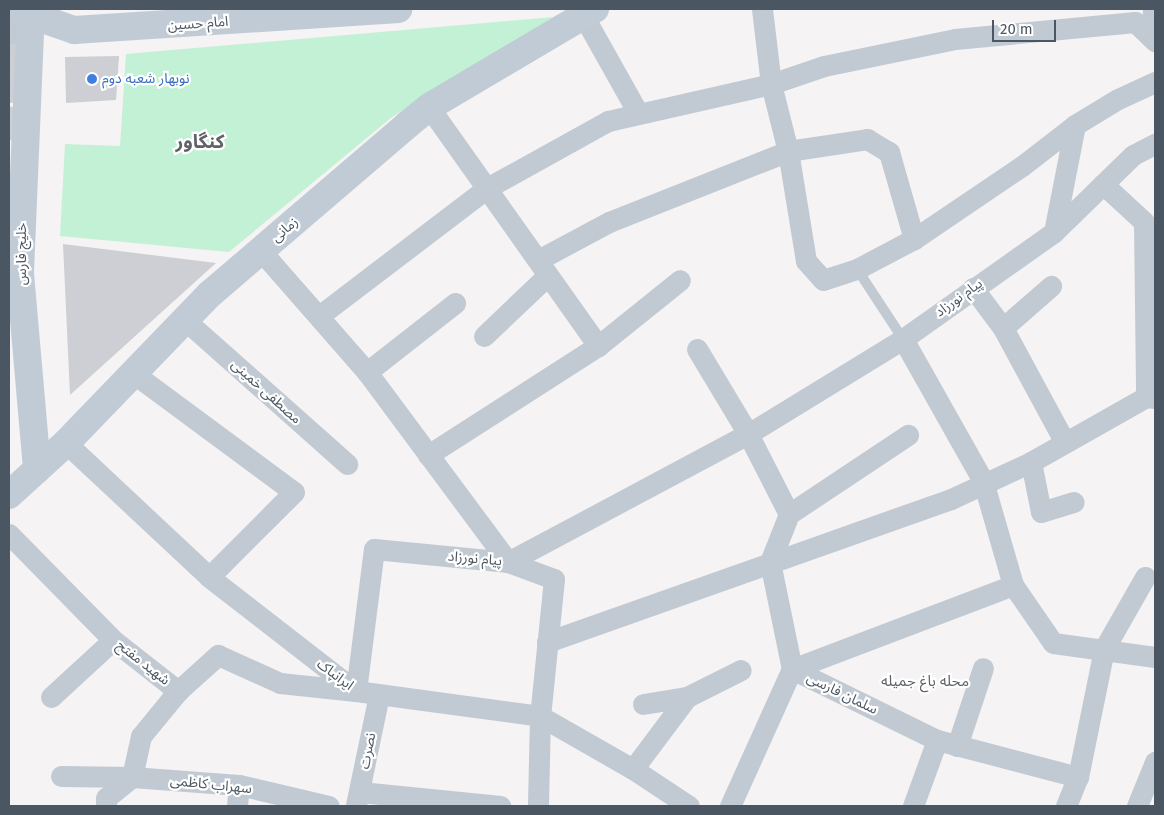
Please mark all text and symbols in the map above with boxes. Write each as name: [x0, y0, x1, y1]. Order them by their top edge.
scale bar: [994, 10, 1058, 42]
street label: امام حسین: [167, 13, 229, 35]
text: 20 m: [1000, 20, 1033, 38]
place label: نوبهار شعبه دوم: [102, 71, 189, 87]
marker: نوبهار شعبه دوم: [86, 73, 98, 85]
district label: کنگاور: [176, 131, 224, 153]
street label: زمانی: [268, 214, 302, 246]
street label: خلیج فارس: [14, 223, 30, 285]
street label: پیام نورزاد: [932, 275, 986, 321]
street label: مصطفی خمینی: [228, 356, 304, 428]
street label: پیام نورزاد: [447, 548, 503, 570]
street label: شهید مفتح: [113, 637, 173, 689]
street label: ایرانپاک: [313, 656, 357, 694]
street label: سلمان فارسی: [804, 670, 880, 718]
district label: محله باغ‌ جمیله: [881, 673, 969, 691]
street label: نصرت: [356, 731, 380, 771]
street label: سهراب کاظمی: [169, 772, 253, 798]

